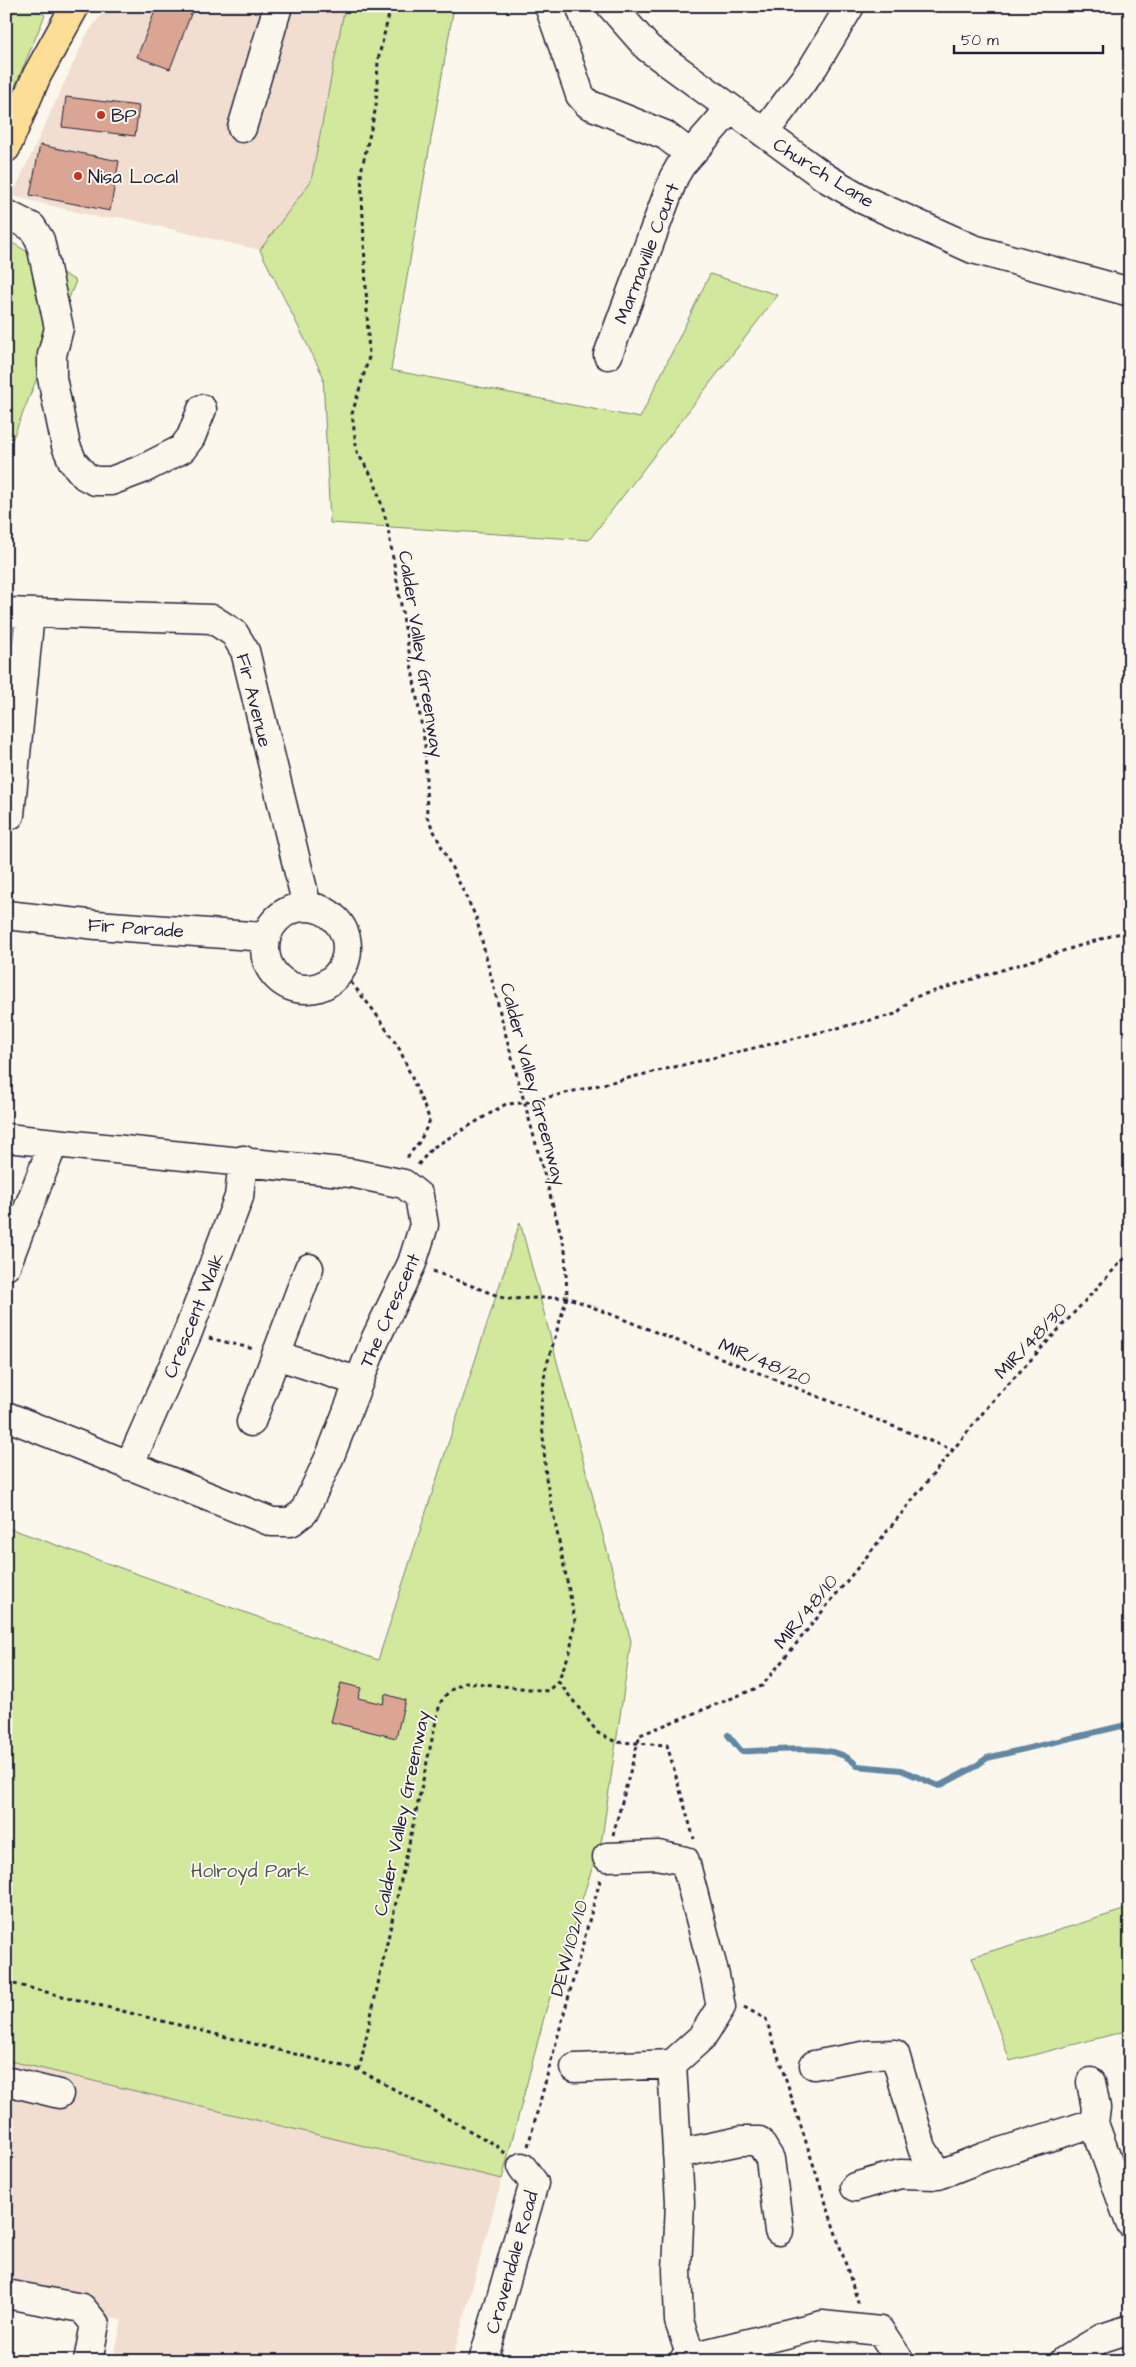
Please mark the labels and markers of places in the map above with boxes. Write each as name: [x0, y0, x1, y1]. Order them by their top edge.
place label: BP: [111, 103, 137, 130]
marker: BP: [95, 109, 107, 121]
place label: Nisa Local: [88, 164, 178, 191]
marker: Nisa Local: [72, 170, 84, 182]

